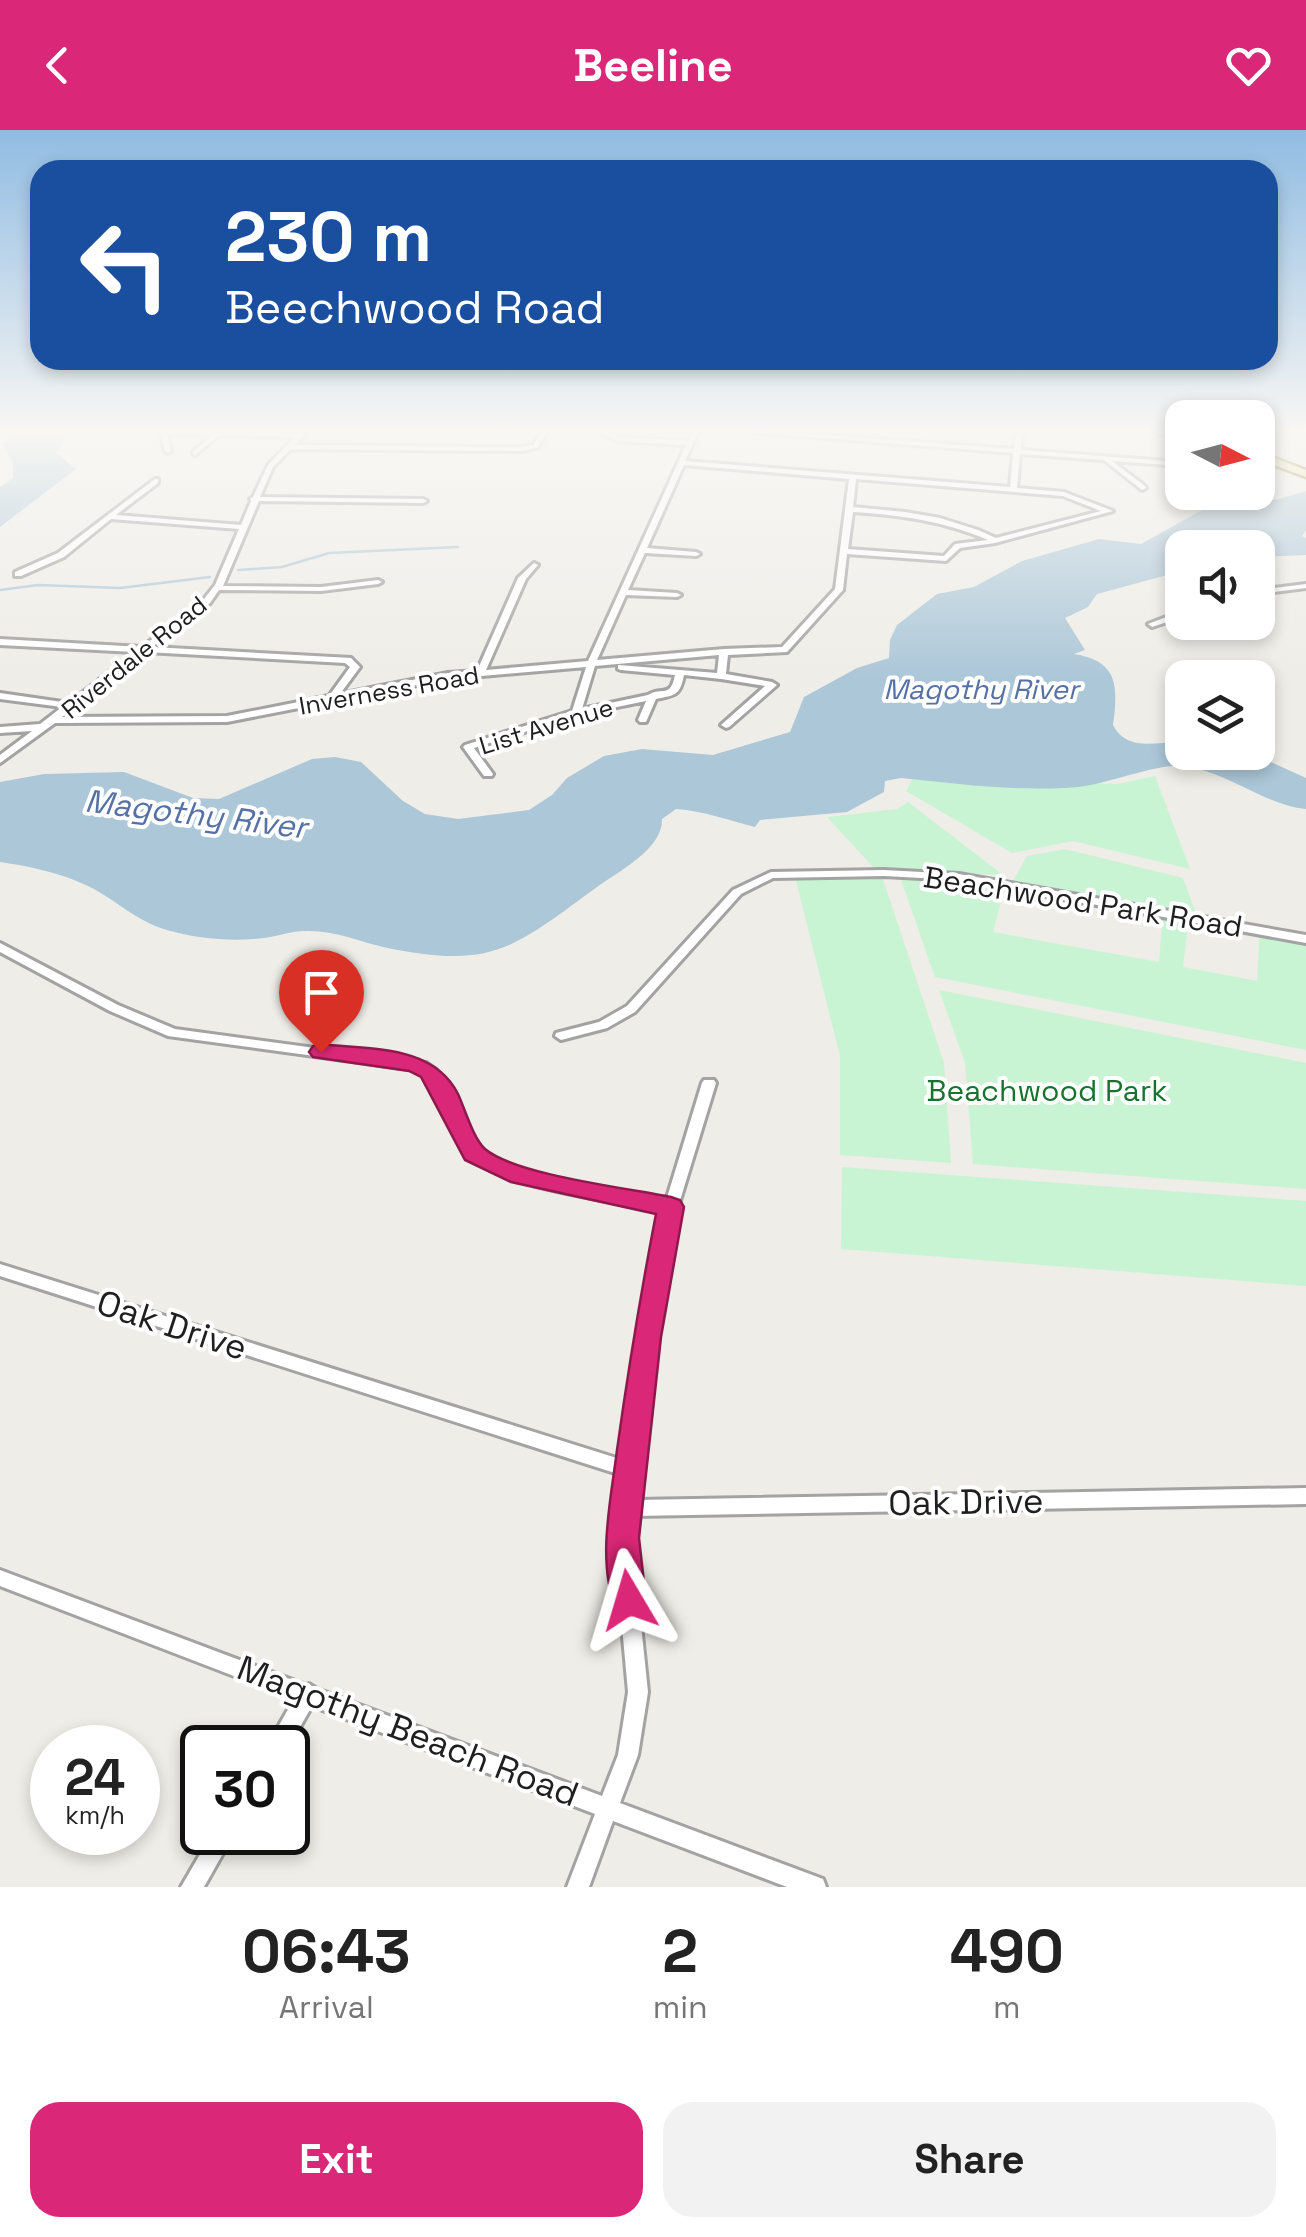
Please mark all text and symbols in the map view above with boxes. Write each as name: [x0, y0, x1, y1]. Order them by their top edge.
text: Beeline: [573, 37, 733, 94]
icon: back: [30, 38, 85, 93]
icon: heart: [1221, 38, 1276, 93]
text: 230 m: [225, 192, 432, 281]
icon: left: [60, 200, 190, 330]
text: Beechwood Road: [225, 279, 605, 336]
north arrow: [1165, 400, 1275, 510]
map controls: [1165, 400, 1275, 770]
button: sound: [1165, 530, 1275, 640]
street label: Riverdale Road: [55, 589, 213, 725]
street label: Inverness Road: [296, 658, 482, 722]
button: layers: [1165, 660, 1275, 770]
water label: Magothy River: [883, 671, 1082, 707]
street label: List Avenue: [475, 690, 617, 762]
water label: Magothy River: [83, 781, 312, 848]
street label: Beachwood Park Road: [921, 857, 1245, 946]
pin: [279, 950, 364, 1053]
icon: arrive: [294, 965, 349, 1020]
park label: Beachwood Park: [927, 1071, 1167, 1110]
street label: Oak Drive: [91, 1280, 253, 1370]
street label: Oak Drive: [888, 1479, 1044, 1525]
position arrow: [577, 1548, 681, 1652]
street label: Magothy Beach Road: [231, 1646, 585, 1816]
speed limit sign: 30: [180, 1725, 310, 1855]
text: 24: [65, 1746, 125, 1810]
text: km/h: [65, 1799, 125, 1831]
text: 06:43: [242, 1913, 411, 1990]
text: 2: [662, 1913, 698, 1990]
text: 490: [950, 1913, 1064, 1990]
text: Arrival: [279, 1987, 374, 2027]
text: min: [653, 1987, 708, 2027]
text: m: [993, 1987, 1021, 2027]
button: Exit: [30, 2102, 643, 2217]
button: Share: [663, 2102, 1276, 2217]

